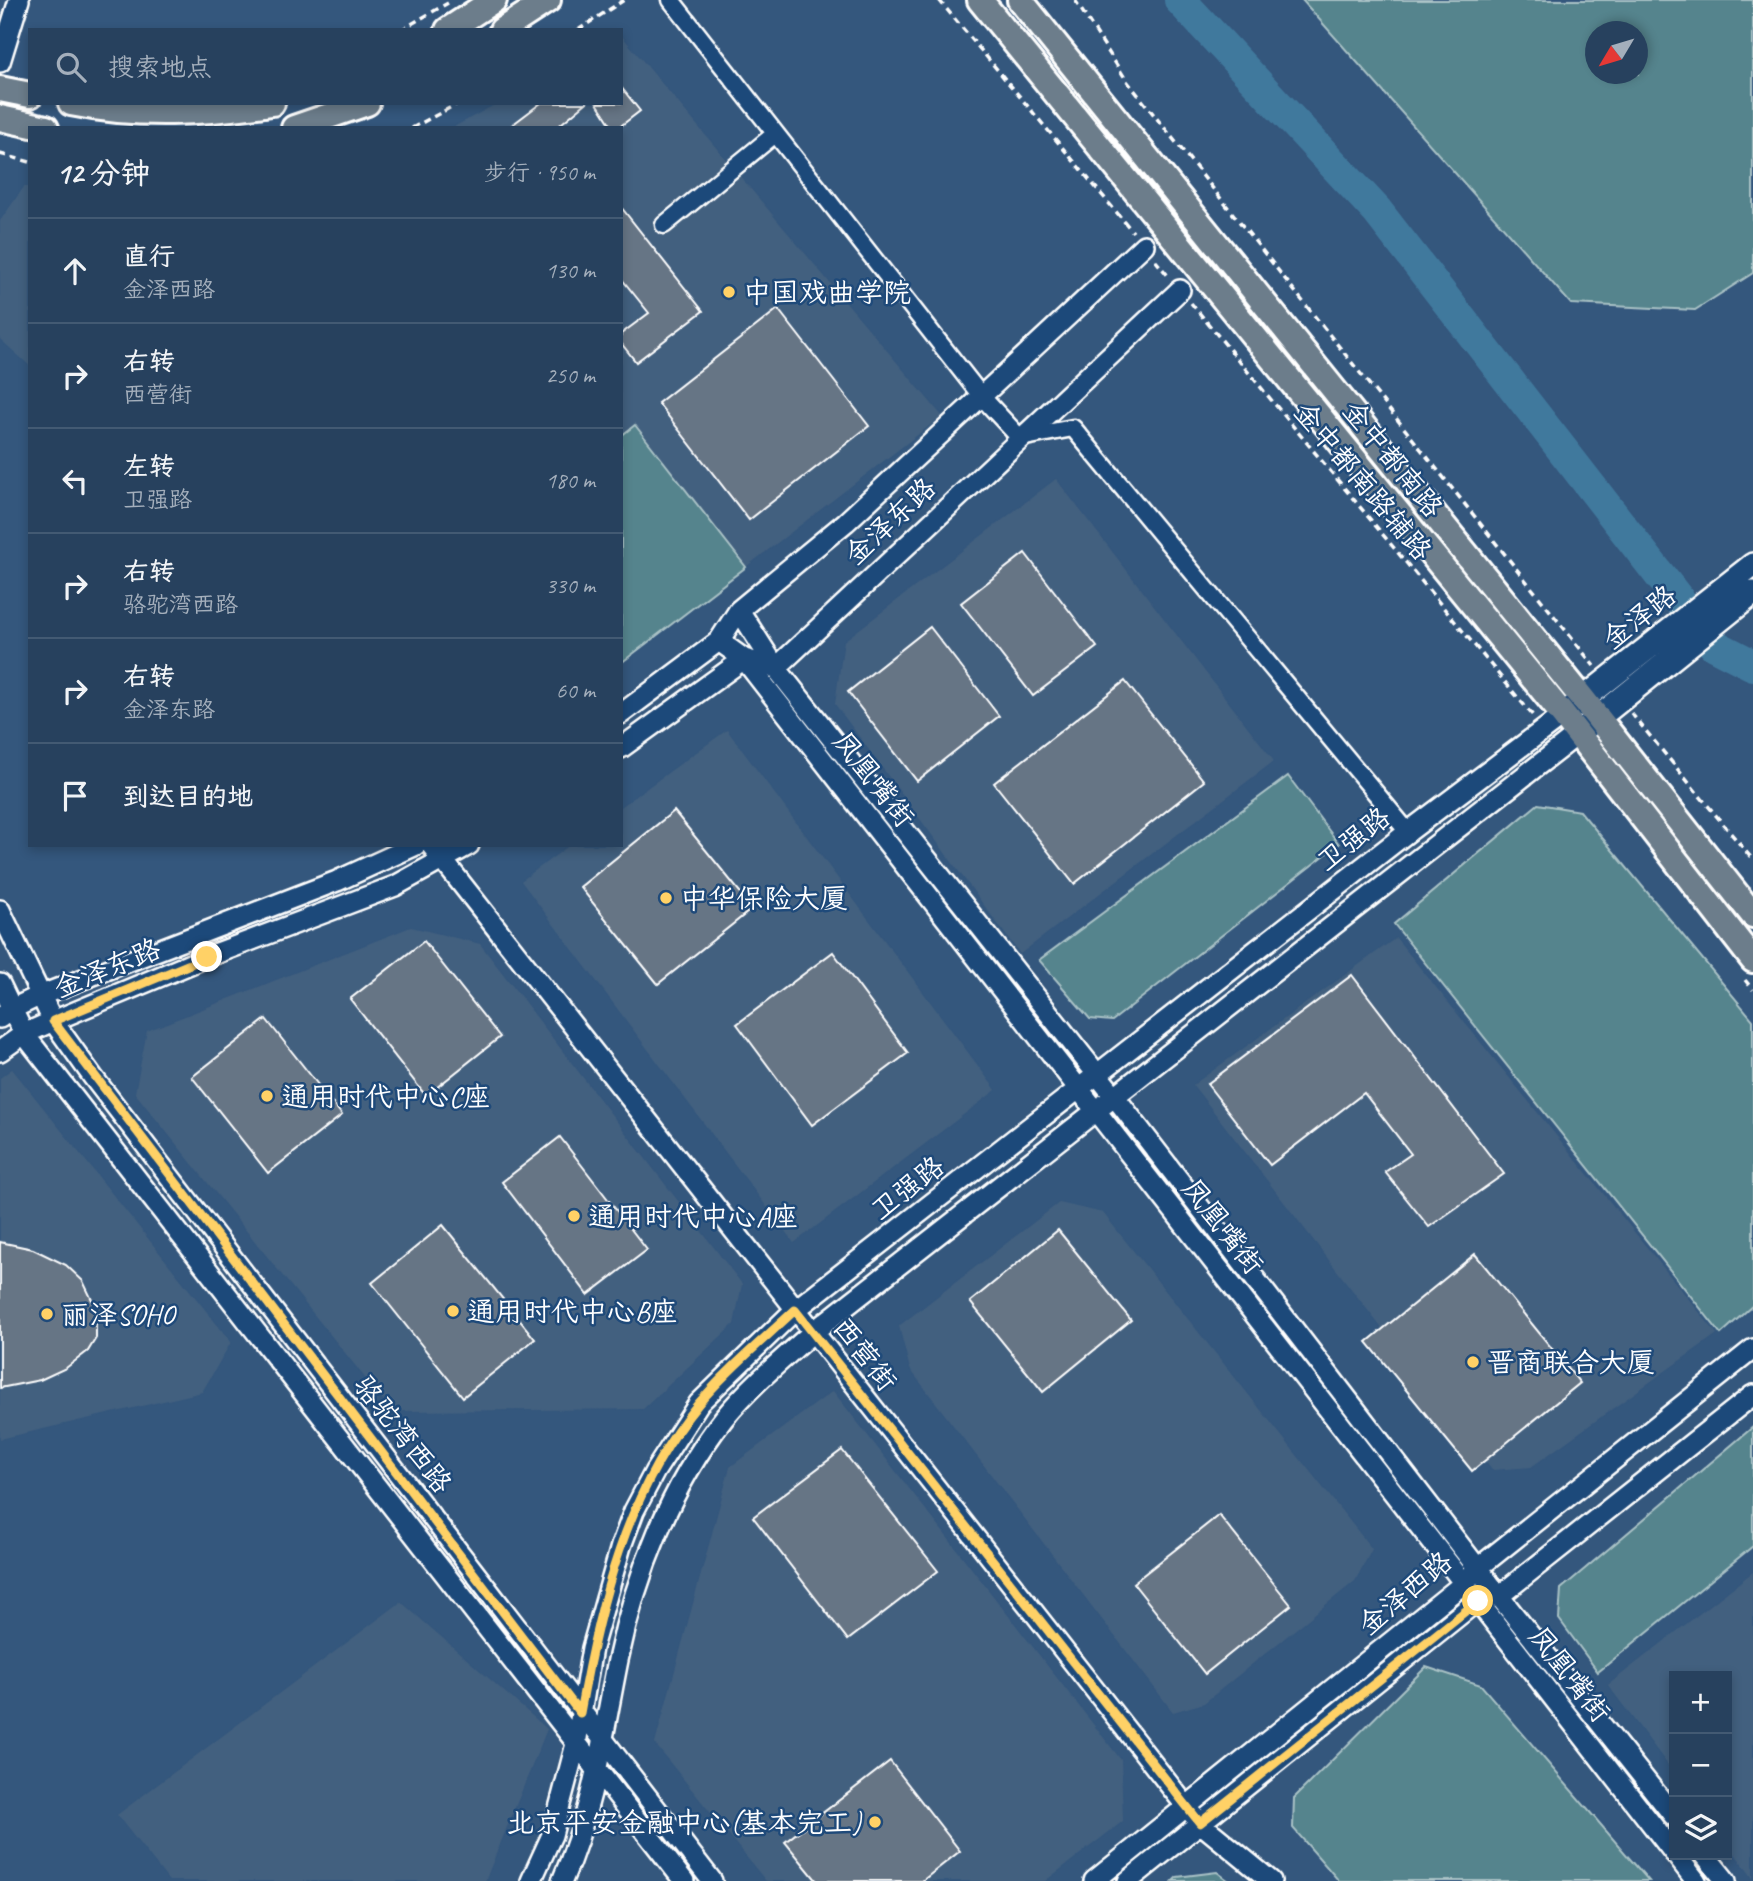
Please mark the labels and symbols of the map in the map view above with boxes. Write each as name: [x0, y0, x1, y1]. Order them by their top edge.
north arrow: [1585, 21, 1648, 84]
place label: 中国戏曲学院: [743, 275, 911, 310]
marker: 中国戏曲学院: [721, 284, 737, 300]
street label: 金中都南路: [1335, 394, 1451, 524]
street label: 金中都南路辅路: [1287, 395, 1439, 567]
street label: 金泽东路: [837, 470, 943, 572]
street label: 金泽路: [1595, 577, 1683, 657]
street label: 凤凰嘴街: [826, 724, 922, 834]
street label: 卫强路: [1309, 799, 1397, 879]
place label: 中华保险大厦: [680, 881, 848, 916]
marker: 中华保险大厦: [658, 890, 674, 906]
street label: 金泽东路: [49, 931, 165, 1005]
route end: [191, 941, 222, 972]
place label: 通用时代中心C座: [281, 1079, 490, 1114]
marker: 通用时代中心C座: [259, 1088, 275, 1104]
street label: 卫强路: [863, 1148, 951, 1228]
street label: 凤凰嘴街: [1175, 1171, 1271, 1281]
place label: 通用时代中心A座: [588, 1199, 798, 1234]
marker: 通用时代中心A座: [566, 1208, 582, 1224]
place label: 通用时代中心B座: [467, 1294, 678, 1329]
place label: 丽泽SOHO: [61, 1297, 178, 1332]
marker: 通用时代中心B座: [445, 1303, 461, 1319]
marker: 丽泽SOHO: [39, 1306, 55, 1322]
street label: 西营街: [825, 1310, 905, 1398]
place label: 晋商联合大厦: [1487, 1345, 1655, 1380]
marker: 晋商联合大厦: [1465, 1354, 1481, 1370]
street label: 骆驼湾西路: [346, 1368, 460, 1500]
street label: 金泽西路: [1351, 1544, 1459, 1642]
route start: [1462, 1585, 1493, 1616]
street label: 凤凰嘴街: [1522, 1619, 1618, 1729]
place label: 北京平安金融中心(基本完工): [507, 1805, 863, 1840]
marker: 北京平安金融中心(基本完工): [867, 1814, 883, 1830]

